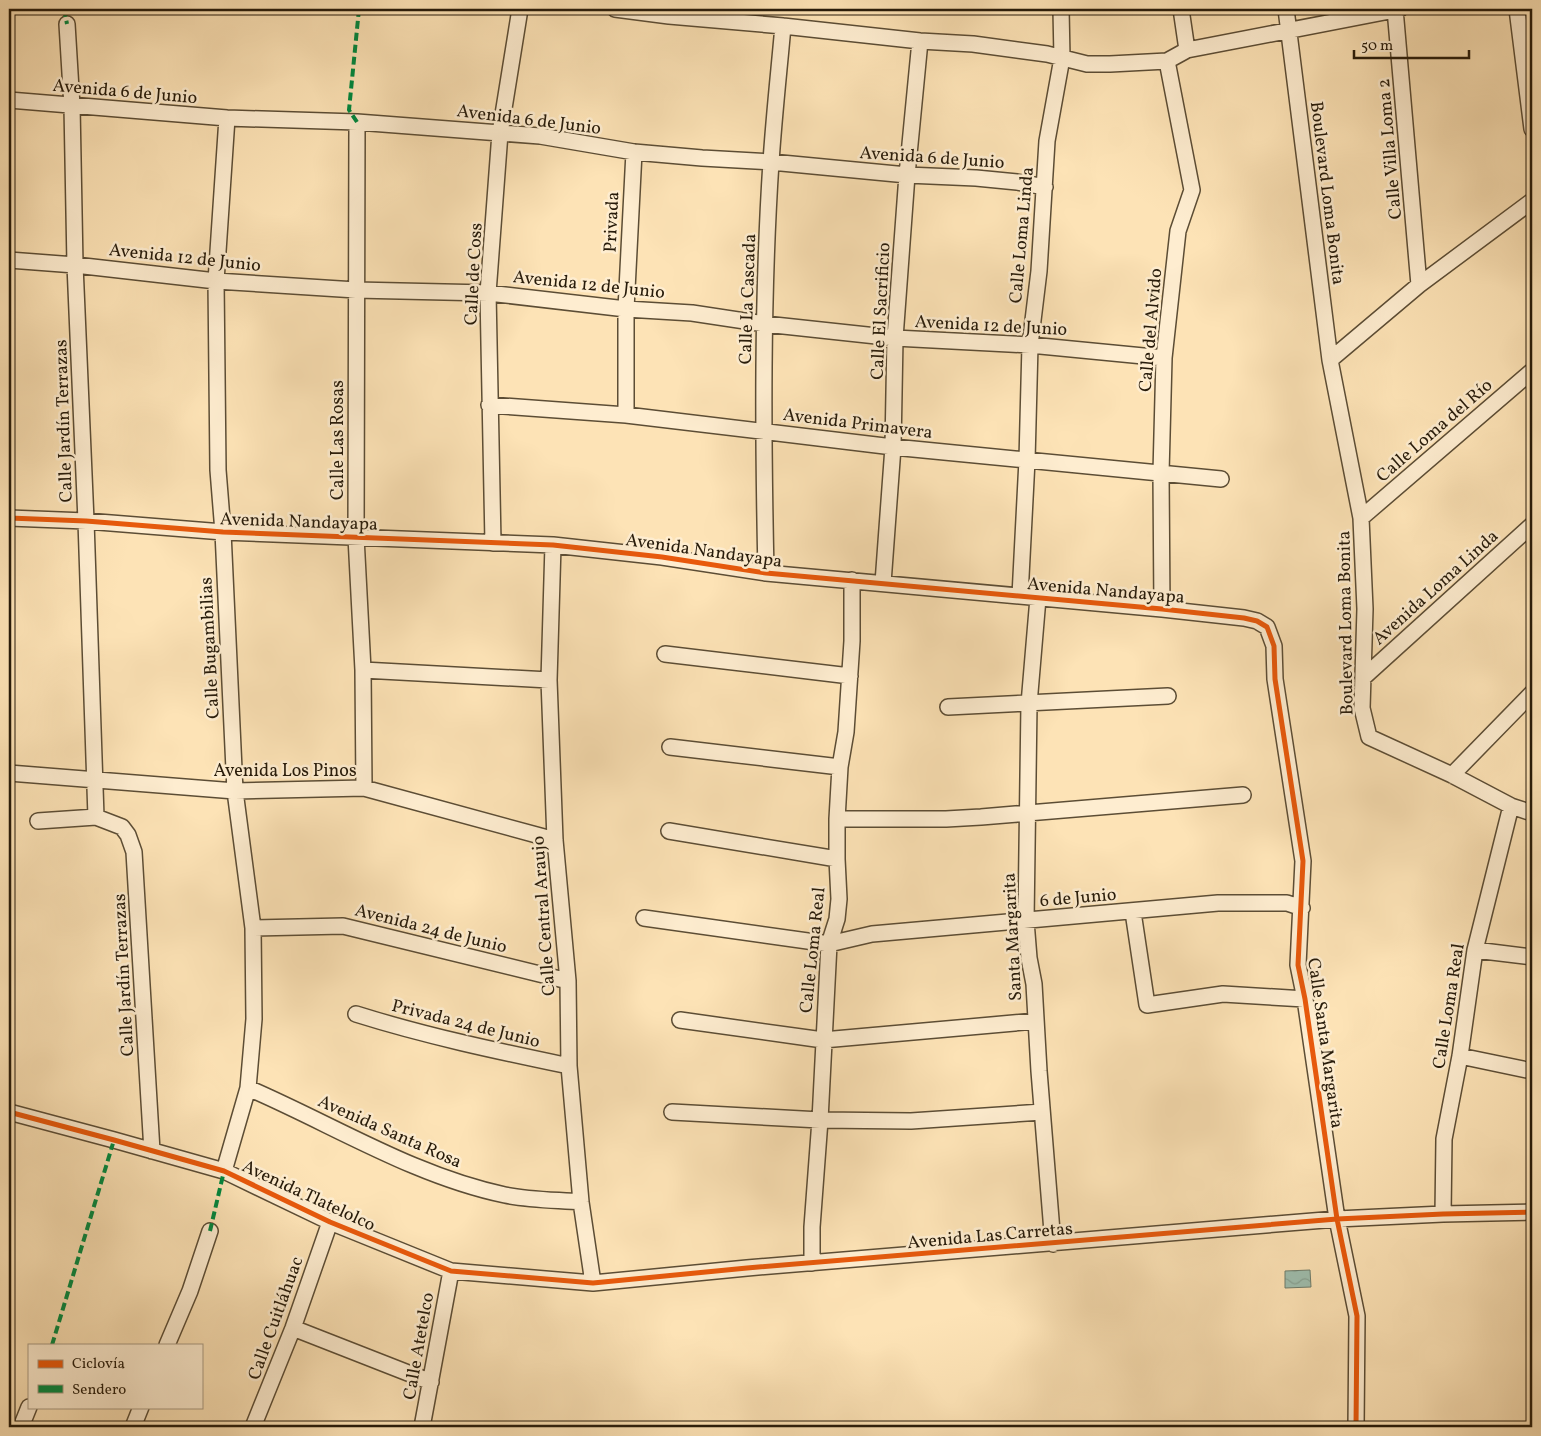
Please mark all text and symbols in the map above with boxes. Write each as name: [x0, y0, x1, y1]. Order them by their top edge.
scale bar: [1354, 28, 1468, 60]
text: 50 m: [1361, 36, 1393, 57]
street label: Avenida 6 de Junio: [51, 74, 198, 111]
street label: Calle Villa Loma 2: [1372, 78, 1409, 220]
street label: Avenida 6 de Junio: [455, 99, 602, 142]
street label: Boulevard Loma Bonita: [1303, 100, 1350, 286]
street label: Avenida 6 de Junio: [859, 141, 1005, 176]
street label: Calle Loma Linda: [1004, 166, 1041, 305]
street label: Privada: [598, 191, 627, 253]
street label: Calle de Coss: [459, 222, 490, 326]
street label: Calle La Cascada: [734, 233, 763, 365]
street label: Avenida 12 de Junio: [108, 238, 262, 279]
street label: Calle El Sacrificio: [865, 242, 898, 380]
street label: Avenida 12 de Junio: [512, 265, 666, 306]
street label: Calle del Alvido: [1134, 267, 1169, 393]
street label: Avenida 12 de Junio: [914, 310, 1068, 343]
street label: Calle Jardín Terrazas: [49, 339, 80, 503]
street label: Calle Loma del Río: [1371, 374, 1499, 489]
street label: Calle Las Rosas: [326, 380, 351, 500]
street label: Avenida Primavera: [782, 403, 934, 446]
street label: Avenida Nandayapa: [220, 507, 378, 538]
street label: Avenida Loma Linda: [1368, 525, 1505, 652]
street label: Avenida Nandayapa: [624, 528, 784, 575]
street label: Boulevard Loma Bonita: [1332, 530, 1361, 716]
street label: Avenida Nandayapa: [1026, 572, 1186, 611]
street label: Calle Bugambilias: [194, 576, 227, 719]
street label: Avenida Los Pinos: [213, 759, 357, 784]
street label: Calle Central Araujo: [526, 835, 563, 997]
street label: Santa Margarita: [998, 872, 1029, 1002]
street label: 6 de Junio: [1039, 883, 1117, 914]
street label: Calle Loma Real: [794, 886, 833, 1014]
street label: Calle Jardín Terrazas: [108, 893, 141, 1057]
street label: Avenida 24 de Junio: [352, 898, 509, 960]
street label: Calle Loma Real: [1427, 942, 1472, 1071]
street label: Calle Santa Margarita: [1300, 956, 1349, 1130]
street label: Privada 24 de Junio: [389, 994, 542, 1055]
street label: Avenida Santa Rosa: [313, 1089, 465, 1175]
street label: Avenida Tlatelolco: [238, 1154, 379, 1238]
street label: Avenida Las Carretas: [906, 1217, 1074, 1256]
street label: Calle Cuitláhuac: [243, 1253, 310, 1384]
street label: Calle Atetelco: [398, 1291, 441, 1402]
legend: [28, 1344, 202, 1408]
text: Ciclovía: [72, 1354, 125, 1375]
text: Sendero: [72, 1380, 126, 1401]

